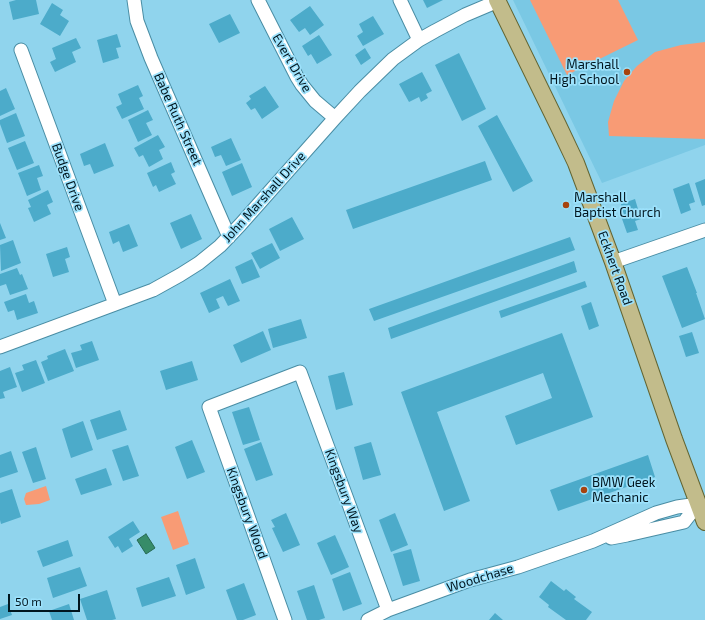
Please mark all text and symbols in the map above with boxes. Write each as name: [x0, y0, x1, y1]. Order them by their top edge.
street label: Evert Drive: [269, 31, 315, 95]
place label: Marshall High School: [550, 57, 619, 88]
marker: Marshall High School: [622, 67, 632, 77]
street label: Babe Ruth Street: [151, 70, 205, 168]
street label: Budge Drive: [49, 141, 87, 213]
street label: John Marshall Drive: [219, 149, 309, 245]
place label: Marshall Baptist Church: [574, 190, 661, 221]
marker: Marshall Baptist Church: [561, 200, 571, 210]
street label: Eckhert Road: [594, 229, 636, 307]
street label: Kingsbury Way: [322, 447, 366, 535]
street label: Kingsbury Wood: [223, 465, 271, 561]
place label: BMW Geek Mechanic: [592, 475, 655, 506]
marker: BMW Geek Mechanic: [579, 485, 589, 495]
street label: Woodchase: [445, 560, 515, 596]
scale bar: [10, 586, 82, 612]
text: 50 m: [15, 594, 42, 608]

